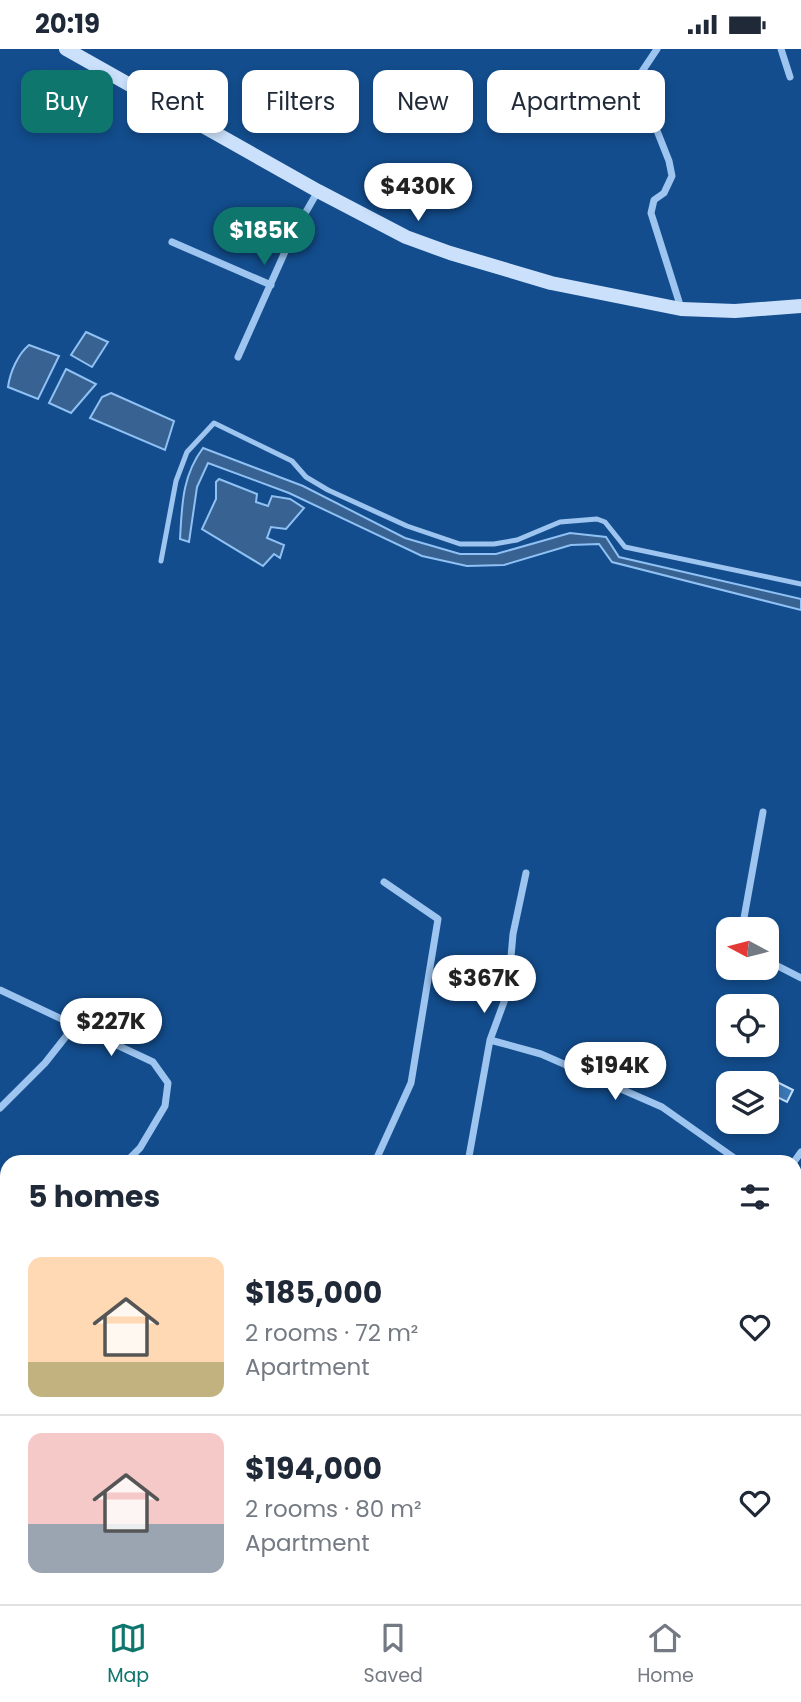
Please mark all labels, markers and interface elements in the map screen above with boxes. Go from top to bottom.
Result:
text: 20:19 [35,6,100,42]
chip: Buy [21,70,113,133]
chip: Rent [127,70,228,133]
chip: Filters [242,70,359,133]
chip: New [373,70,473,133]
chip: Apartment [487,70,665,133]
pin: $430K [369,163,467,223]
text: $430K [380,170,456,202]
pin: $185K [215,207,313,267]
text: $185K [229,214,299,246]
north arrow [716,917,779,980]
map controls [716,917,779,1134]
pin: $367K [435,955,533,1015]
text: $367K [448,962,520,994]
button: locate [716,994,779,1057]
pin: $227K [62,999,160,1058]
text: $227K [76,1005,146,1037]
pin: $194K [566,1042,664,1102]
text: $194K [580,1049,650,1081]
button: layers [716,1071,779,1134]
text: 5 homes [28,1175,160,1218]
icon: filters [736,1178,774,1216]
text: $185,000 [245,1271,382,1314]
icon: home [84,1285,168,1369]
icon: heart [736,1308,774,1346]
text: 2 rooms · 72 m² [245,1317,418,1349]
text: Apartment [245,1351,370,1383]
text: $194,000 [245,1447,382,1490]
icon: home [84,1461,168,1545]
icon: heart [736,1484,774,1522]
text: 2 rooms · 80 m² [245,1493,422,1525]
text: Apartment [245,1527,370,1559]
tab: Map [107,1619,149,1690]
tab: Saved [364,1619,423,1690]
tab: Home [637,1619,694,1690]

